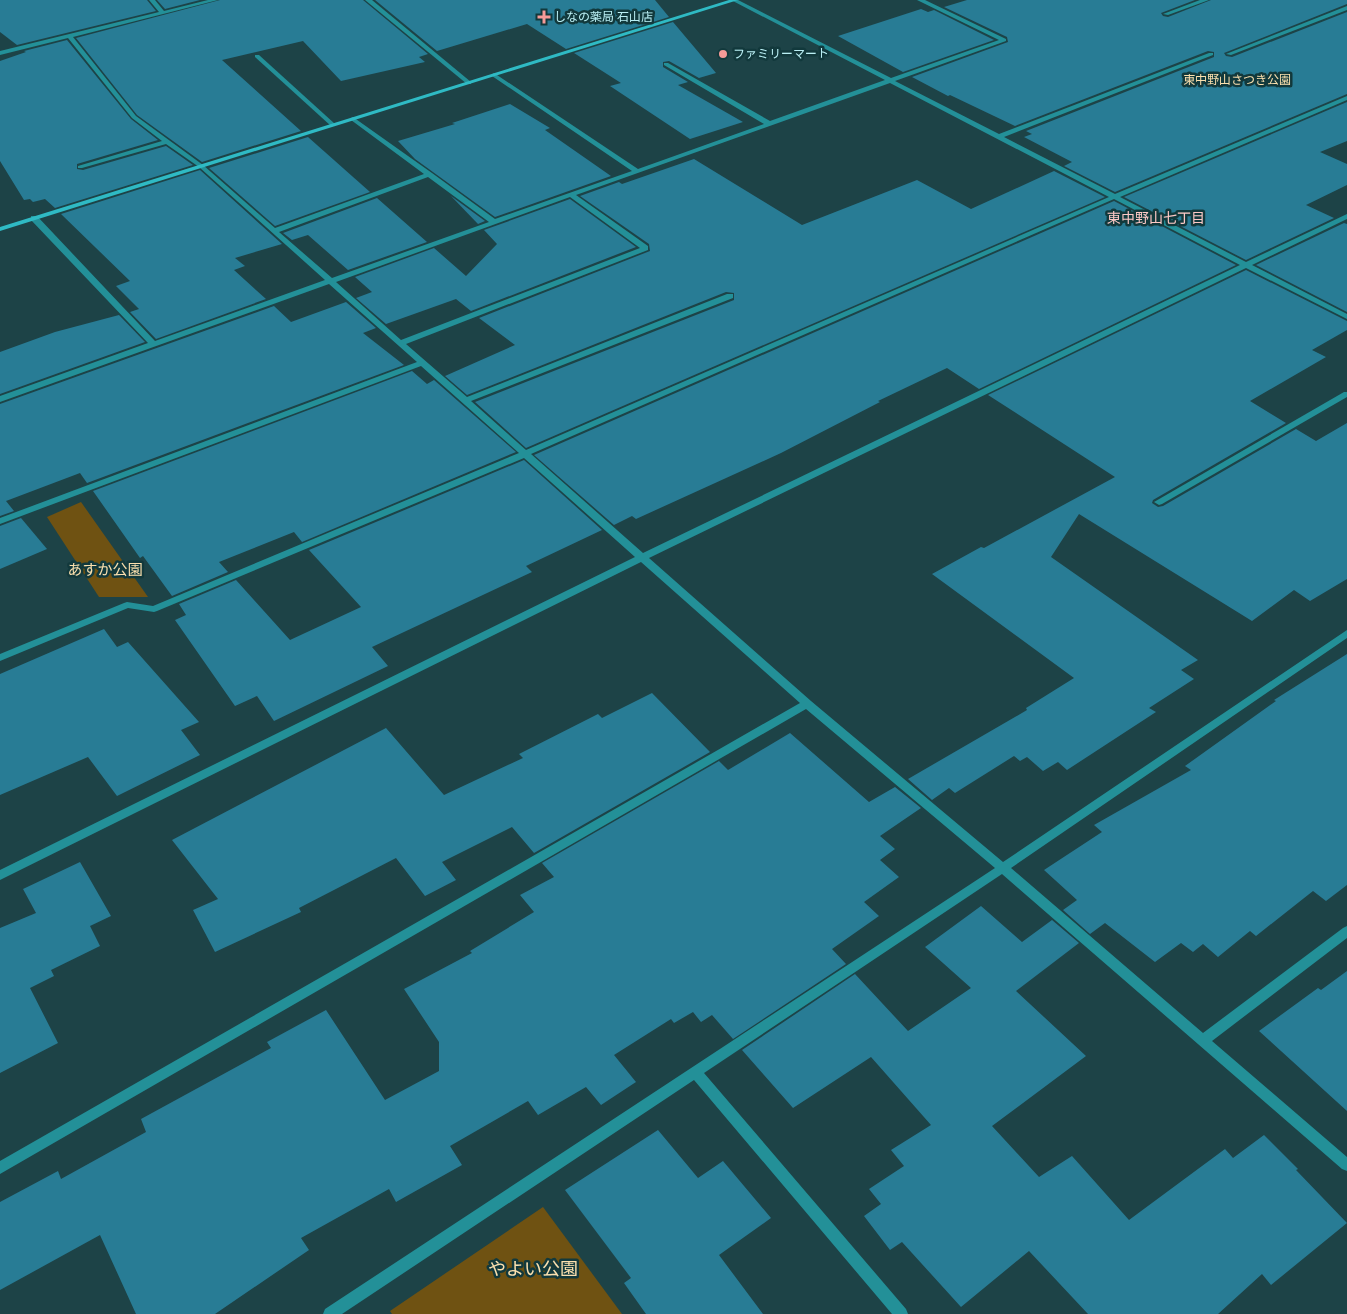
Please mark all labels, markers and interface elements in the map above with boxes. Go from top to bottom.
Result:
place label: しなの薬局 石山店 [554,10,653,24]
marker: しなの薬局 石山店 [538,11,550,23]
place label: ファミリーマート [733,47,829,61]
marker: ファミリーマート [717,48,729,60]
park label: 東中野山さつき公園 [1183,73,1291,87]
district label: 東中野山七丁目 [1107,210,1205,227]
park label: あすか公園 [67,561,143,579]
park label: やよい公園 [488,1258,578,1280]

